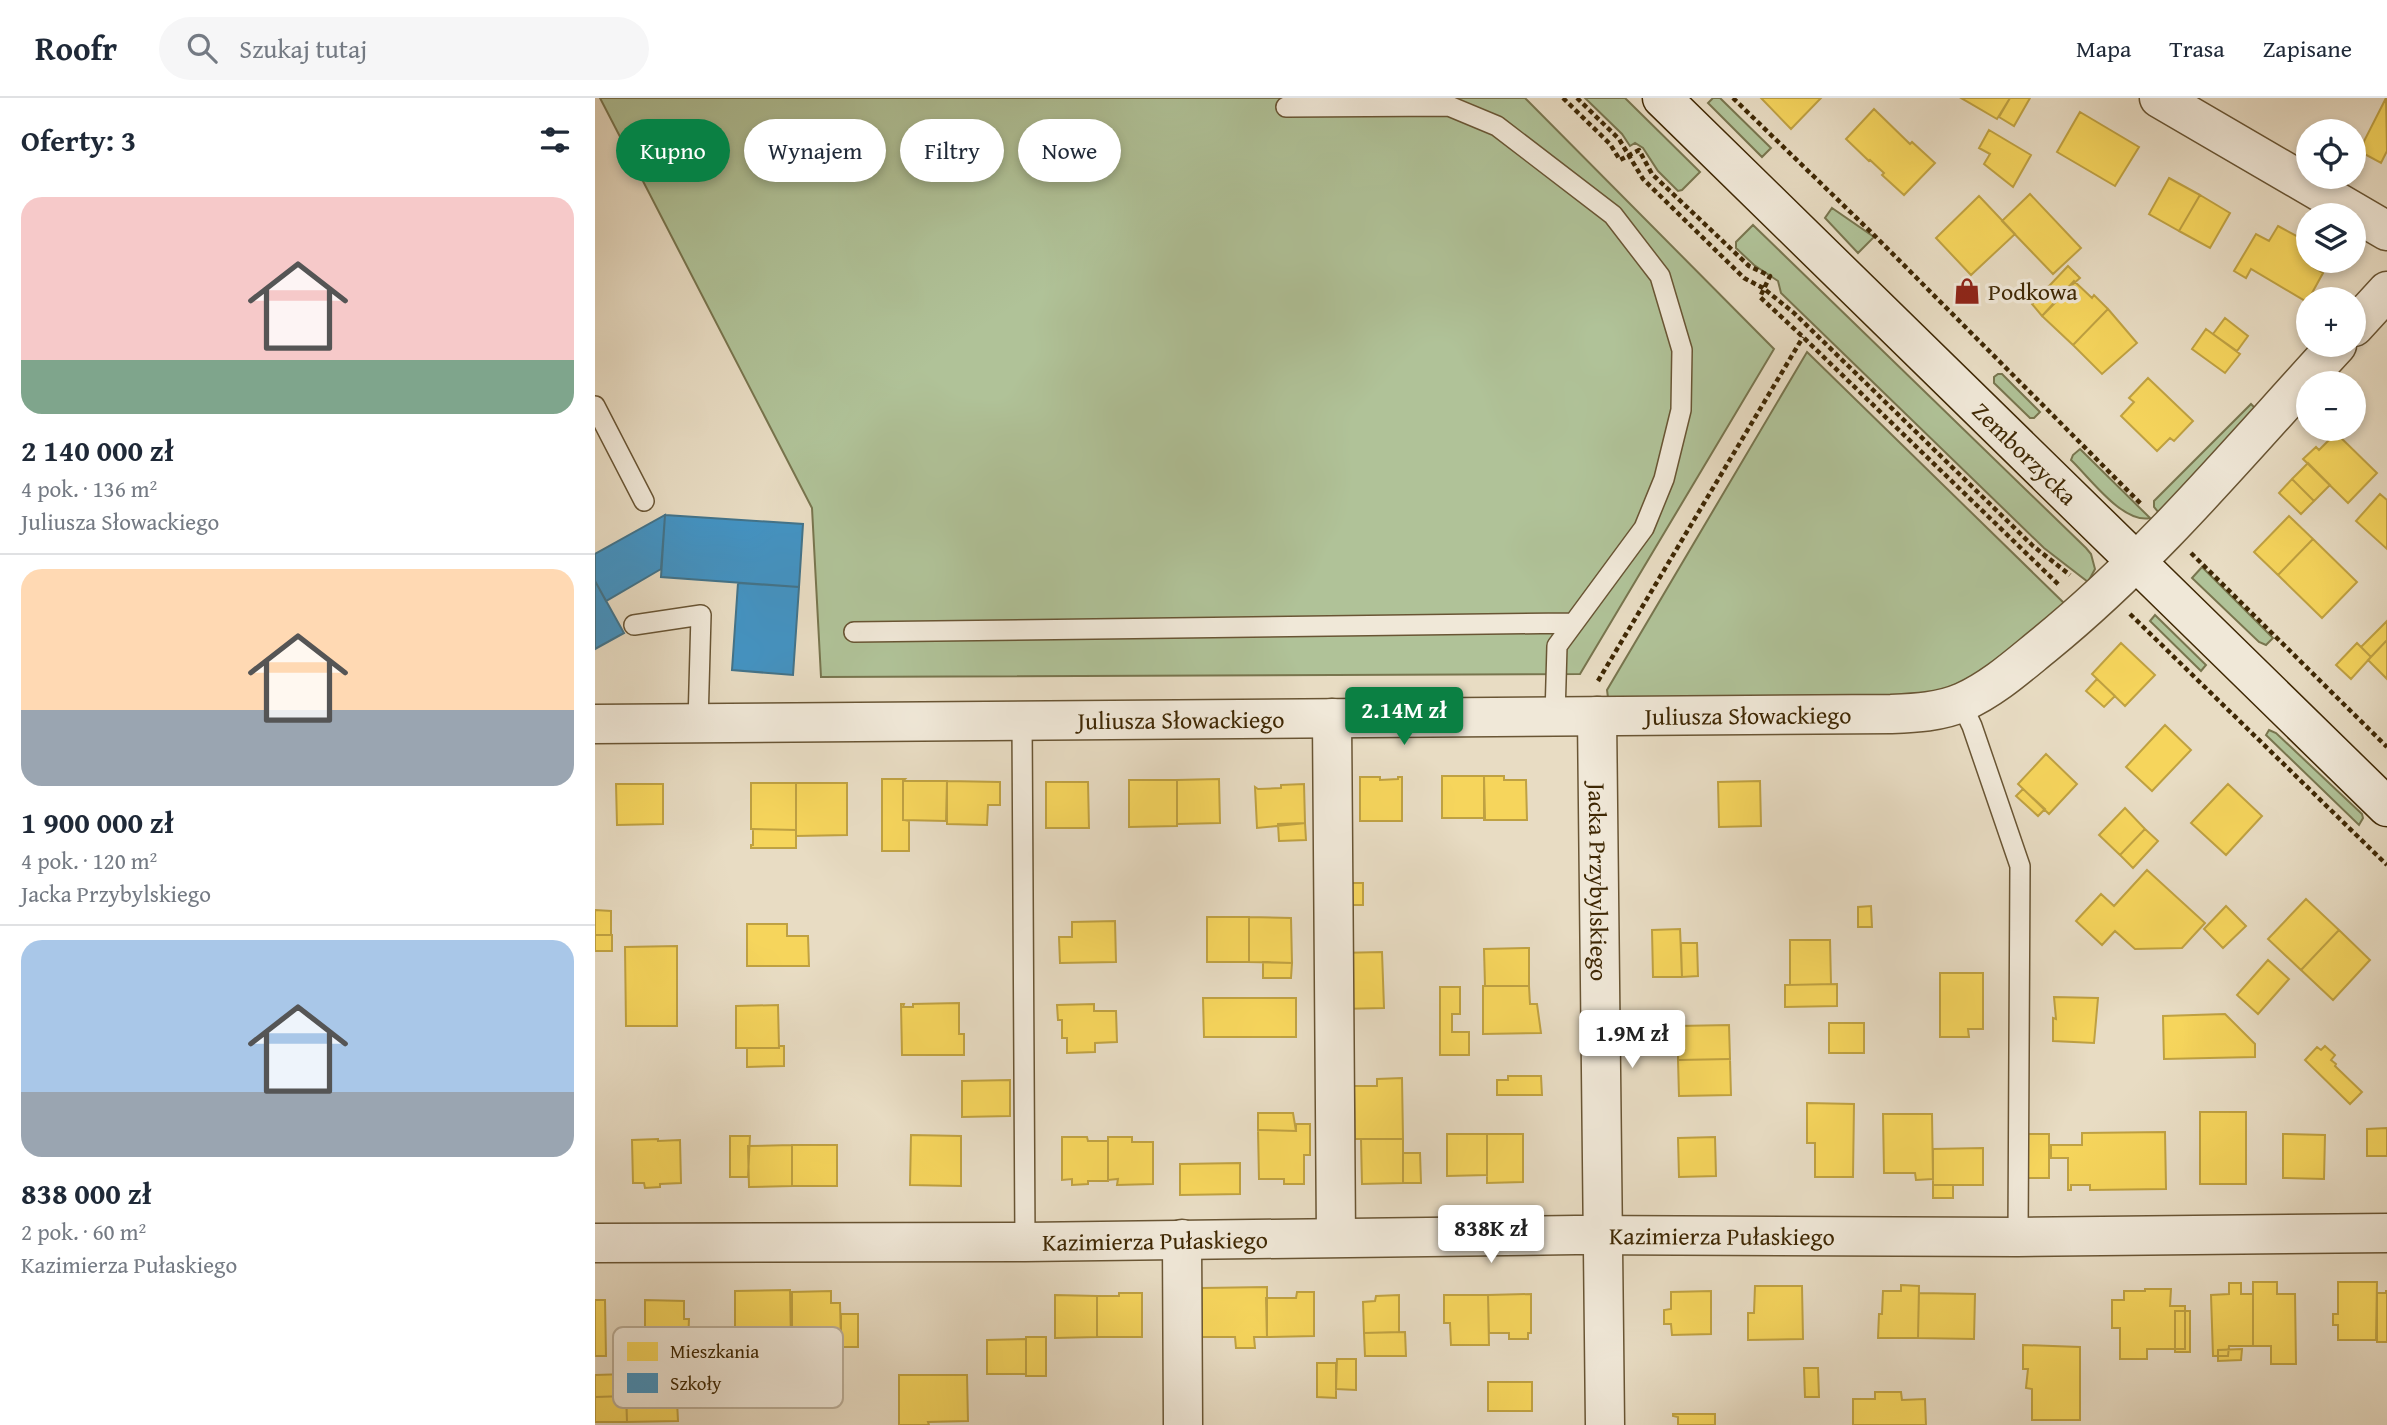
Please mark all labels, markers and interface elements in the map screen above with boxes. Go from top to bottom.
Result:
search box [159,17,649,80]
text: Roofr [35,24,117,72]
icon: search [183,29,221,67]
text: Szukaj tutaj [239,29,367,68]
text: Mapa [2076,31,2131,66]
text: Trasa [2169,31,2225,66]
text: Zapisane [2263,31,2352,66]
text: Oferty: 3 [21,118,136,162]
chip: Kupno [616,119,730,182]
chip: Wynajem [744,119,886,182]
chip: Filtry [900,119,1004,182]
chip: Nowe [1018,119,1121,182]
map controls [2296,119,2366,441]
button: locate [2296,119,2366,189]
icon: filters [536,121,574,159]
button: layers [2296,203,2366,273]
icon: home [235,243,361,369]
place label: Podkowa [1988,274,2078,309]
shop icon: Podkowa [1952,276,1982,306]
button: + [2296,287,2366,357]
button: − [2296,371,2366,441]
street label: Zemborzycka [1965,394,2086,513]
text: 2 140 000 zł [21,428,174,472]
text: 4 pok. · 136 m² [21,472,157,505]
text: Juliusza Słowackiego [21,505,219,538]
icon: home [235,615,361,741]
pin: 2.14M zł [1332,688,1476,747]
text: 2.14M zł [1361,693,1447,726]
street label: Juliusza Słowackiego [1641,697,1852,733]
street label: Juliusza Słowackiego [1074,701,1285,738]
street label: Jacka Przybylskiego [1580,780,1617,981]
text: 1 900 000 zł [21,800,174,844]
text: 4 pok. · 120 m² [21,844,157,877]
text: Jacka Przybylskiego [21,877,211,910]
icon: home [235,986,361,1112]
pin: 1.9M zł [1567,1010,1697,1070]
text: 1.9M zł [1595,1016,1669,1049]
text: 838 000 zł [21,1171,152,1215]
pin: 838K zł [1426,1206,1556,1265]
text: 838K zł [1454,1211,1528,1244]
text: 2 pok. · 60 m² [21,1215,146,1248]
street label: Kazimierza Pułaskiego [1609,1218,1835,1254]
street label: Kazimierza Pułaskiego [1042,1221,1268,1259]
text: Kazimierza Pułaskiego [21,1248,237,1281]
legend [613,1327,843,1408]
text: Mieszkania [670,1337,759,1365]
text: Szkoły [670,1369,722,1397]

